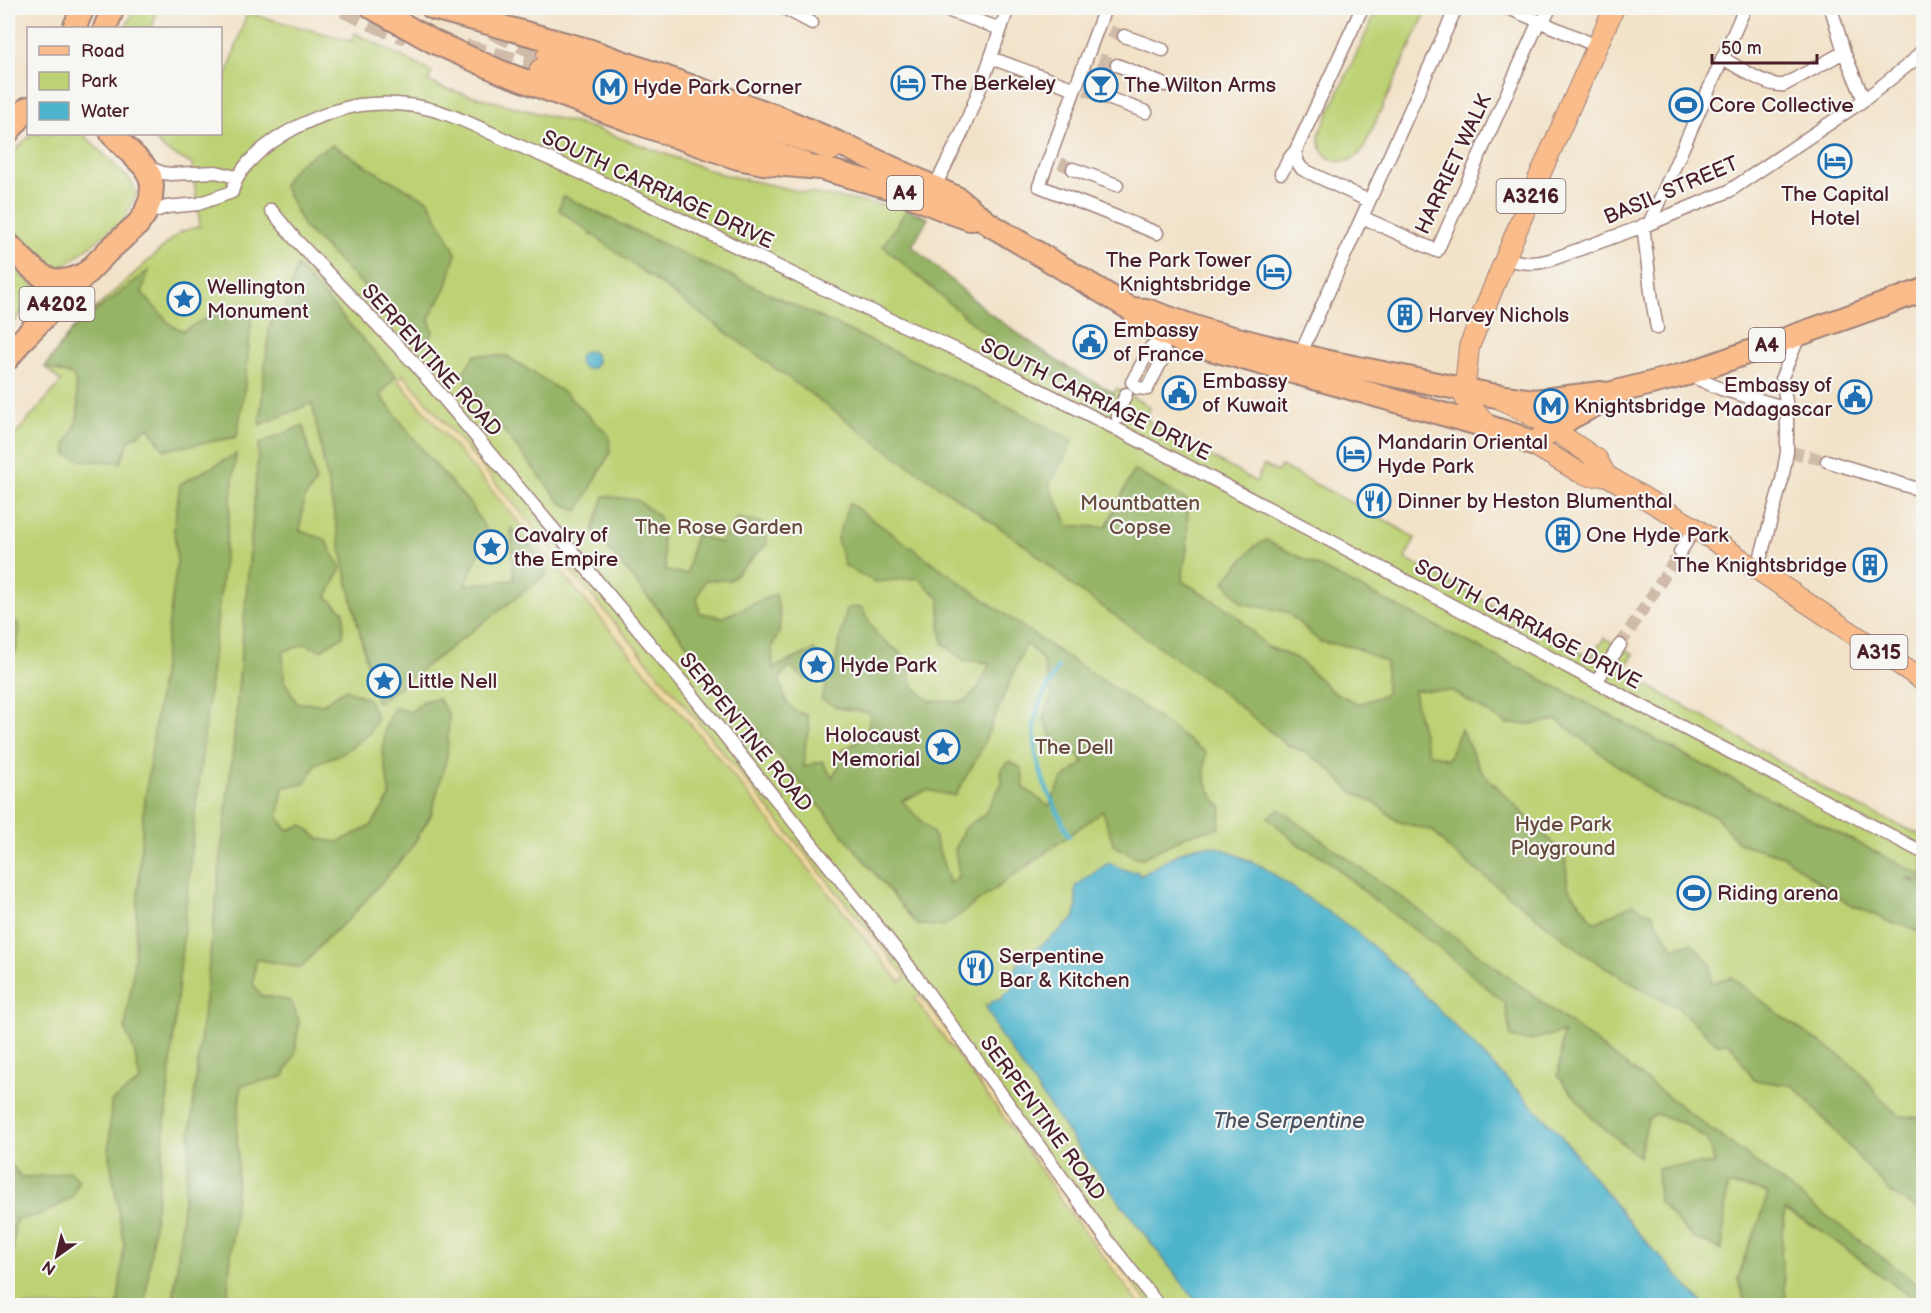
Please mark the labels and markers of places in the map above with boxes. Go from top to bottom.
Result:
hotel icon: The Berkeley [890,65,926,101]
bar icon: The Wilton Arms [1083,67,1119,103]
metro station icon: Hyde Park Corner [592,69,628,105]
place label: The Berkeley [931,71,1056,96]
place label: The Wilton Arms [1124,73,1276,98]
place label: Hyde Park Corner [633,75,802,100]
sports icon: Core Collective [1668,87,1704,123]
place label: Core Collective [1709,93,1854,118]
hotel icon: The Capital Hotel [1817,143,1853,179]
place label: The Capital Hotel [1781,182,1889,231]
place label: The Park Tower Knightsbridge [1106,248,1251,297]
hotel icon: The Park Tower Knightsbridge [1256,254,1292,290]
place label: Wellington Monument [207,275,309,324]
place icon: Wellington Monument [166,281,202,317]
building icon: Harvey Nichols [1387,297,1423,333]
place label: Harvey Nichols [1428,303,1569,328]
place label: Embassy of France [1113,318,1204,367]
public building icon: Embassy of France [1072,324,1108,360]
place label: Embassy of Kuwait [1202,369,1289,418]
place label: Embassy of Madagascar [1713,373,1832,422]
public building icon: Embassy of Kuwait [1161,375,1197,411]
public building icon: Embassy of Madagascar [1837,379,1873,415]
metro station icon: Knightsbridge [1533,388,1569,424]
place label: Knightsbridge [1574,394,1706,419]
place label: Mandarin Oriental Hyde Park [1377,430,1548,479]
hotel icon: Mandarin Oriental Hyde Park [1336,436,1372,472]
restaurant icon: Dinner by Heston Blumenthal [1356,483,1392,519]
place label: Dinner by Heston Blumenthal [1397,489,1672,514]
building icon: One Hyde Park [1545,517,1581,553]
place label: Cavalry of the Empire [514,523,618,572]
place label: One Hyde Park [1586,523,1729,548]
place icon: Cavalry of the Empire [473,529,509,565]
building icon: The Knightsbridge [1852,547,1888,583]
place label: The Knightsbridge [1674,553,1847,578]
place icon: Hyde Park [799,647,835,683]
place label: Hyde Park [840,653,937,678]
place icon: Little Nell [366,663,402,699]
place label: Little Nell [407,669,497,694]
place label: Holocaust Memorial [825,723,921,772]
place icon: Holocaust Memorial [925,729,961,765]
sports icon: Riding arena [1676,875,1712,911]
place label: Riding arena [1717,881,1839,906]
place label: Serpentine Bar & Kitchen [999,944,1129,993]
restaurant icon: Serpentine Bar & Kitchen [958,950,994,986]

